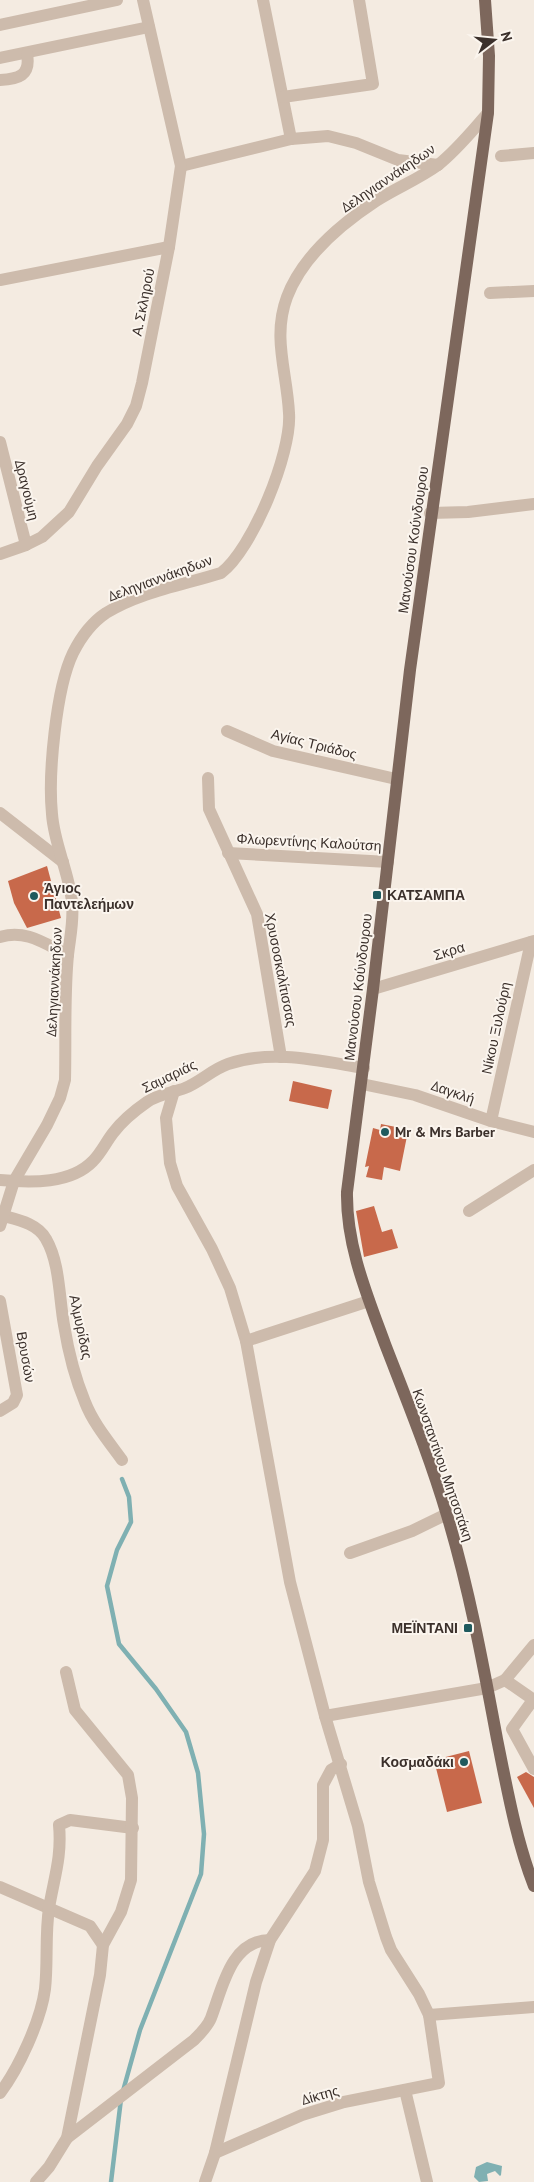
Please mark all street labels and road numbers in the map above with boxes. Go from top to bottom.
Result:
street label: Δεληγιαννάκηδων [337,140,439,216]
street label: Α. Σκληρού [128,267,158,337]
street label: Δραγούμη [11,458,43,522]
street label: Μανούσου Κούνδουρου [394,465,432,615]
street label: Δεληγιαννάκηδων [105,551,215,605]
street label: Αγίας Τριάδος [269,725,359,763]
street label: Φλωρεντίνης Καλούτση [236,829,382,855]
street label: Χρυσοσκαλίτισσας [261,911,301,1029]
street label: Μανούσου Κούνδουρου [340,912,376,1062]
street label: Δεληγιαννάκηδων [42,927,66,1037]
street label: Σκρα [431,938,467,964]
street label: Νίκου Ξυλούρη [477,980,515,1076]
street label: Σαμαριάς [139,1055,199,1097]
street label: Δαγκλή [429,1076,477,1108]
street label: Αλμυρίδας [65,1293,97,1361]
street label: Βρυσών [13,1330,39,1384]
street label: Κωνσταντίνου Μητσοτάκη [408,1386,478,1544]
street label: Δίκτης [299,2081,341,2109]

